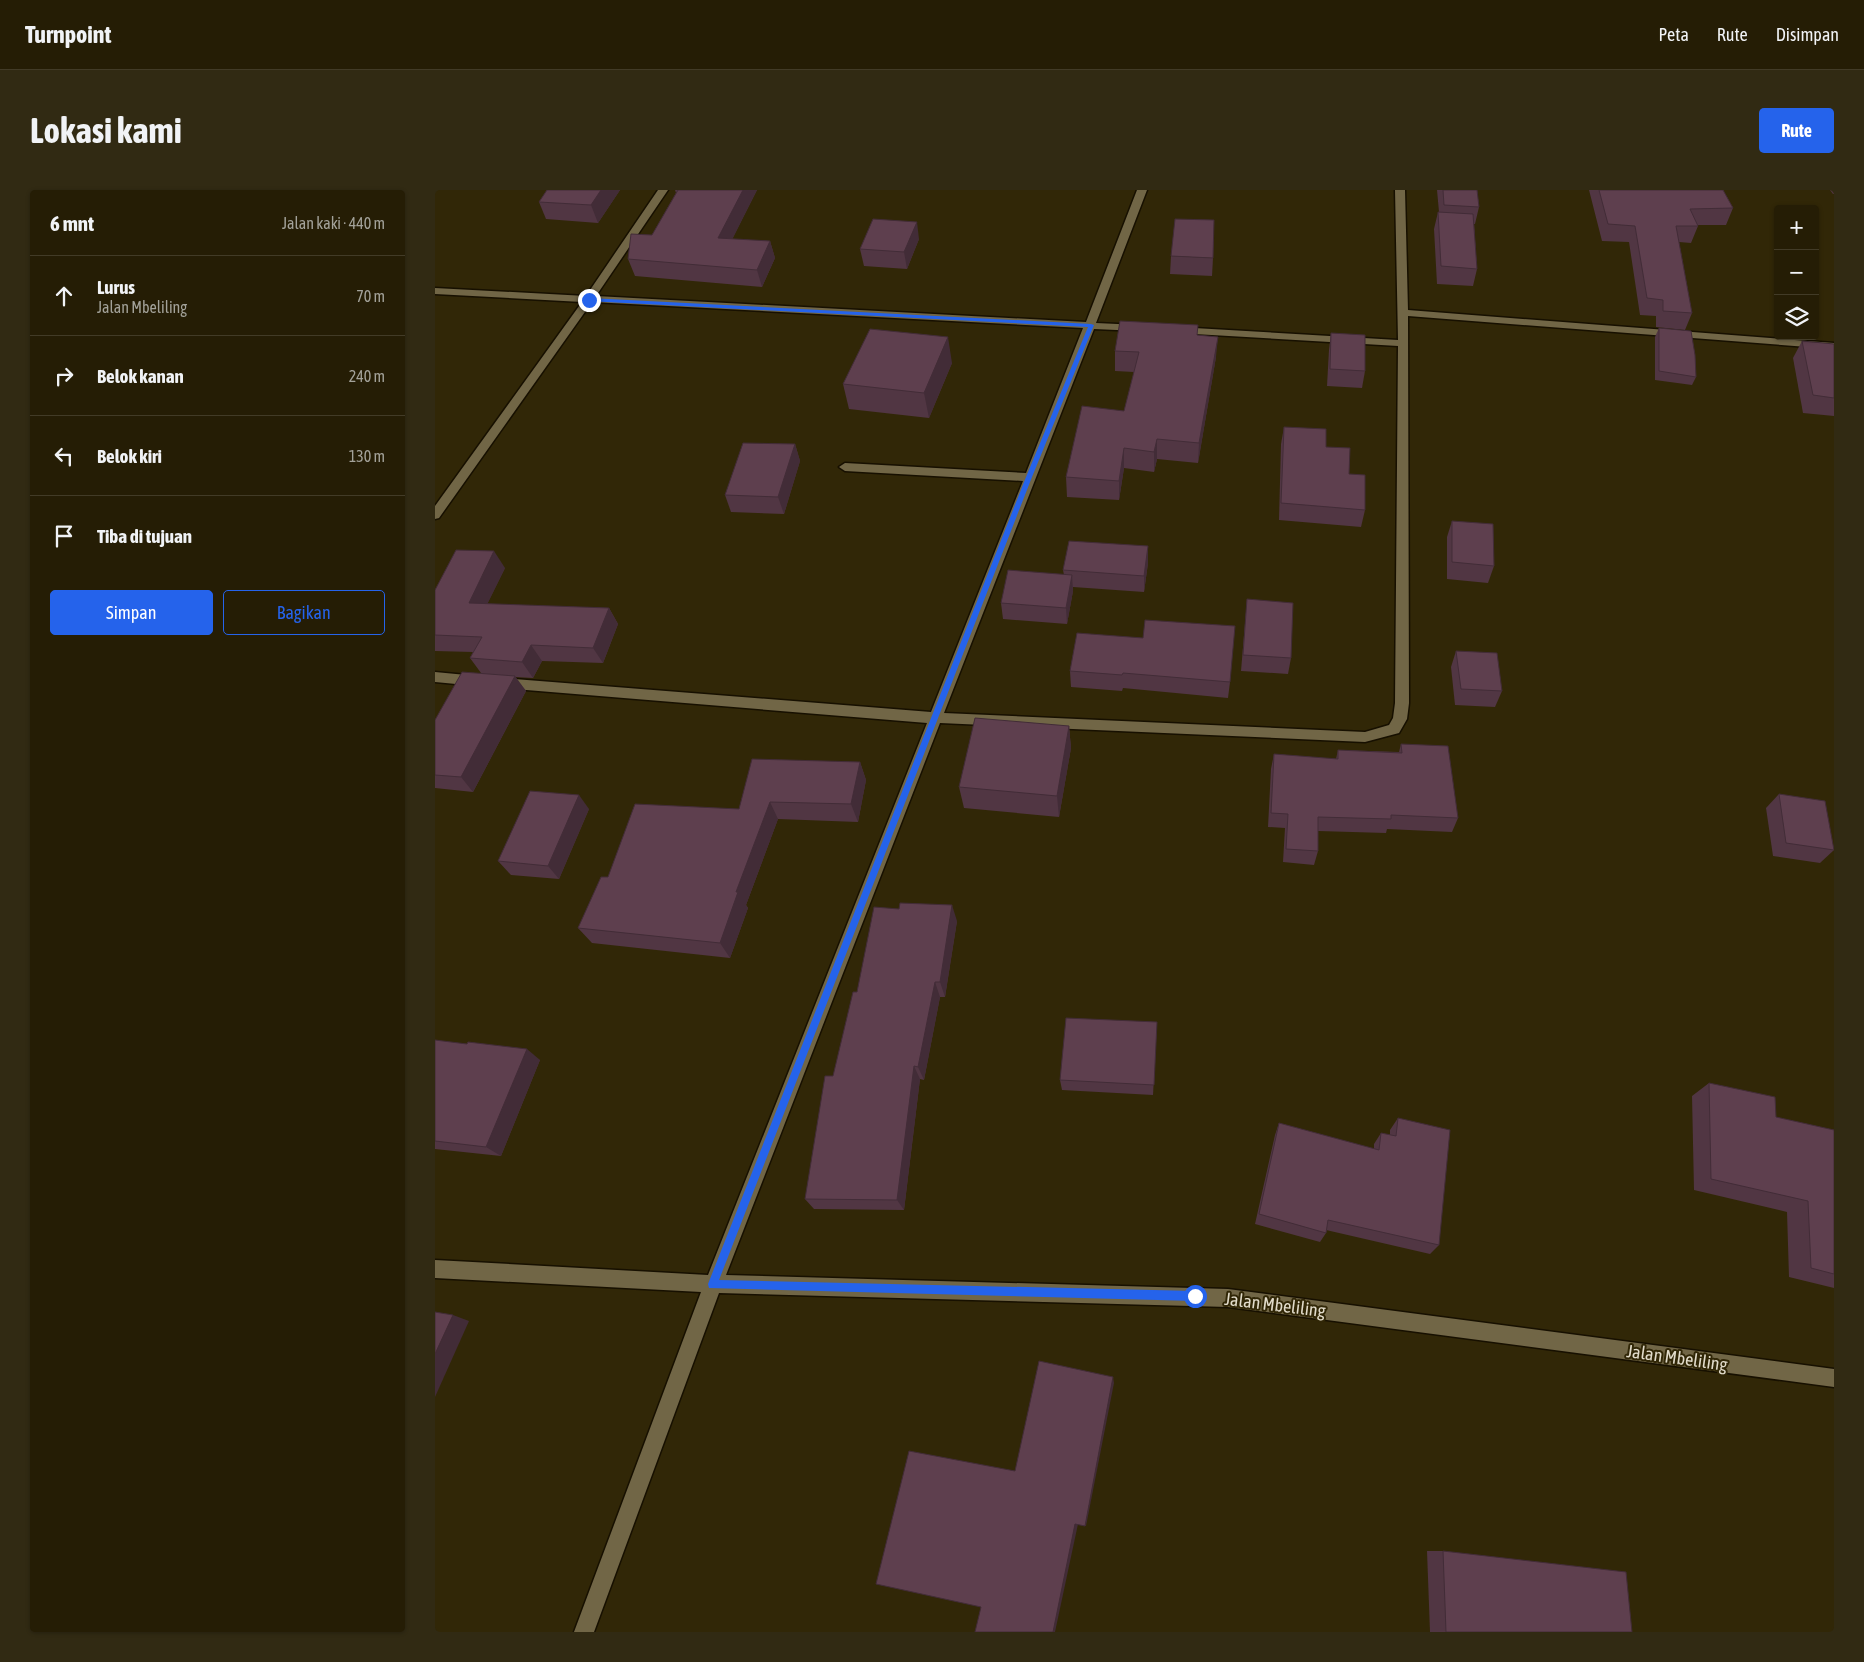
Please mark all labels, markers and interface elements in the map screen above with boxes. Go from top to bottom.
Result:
text: Turnpoint [25,21,111,48]
text: Peta [1658,24,1689,45]
text: Rute [1717,24,1748,45]
text: Disimpan [1776,24,1839,45]
button: Rute [1759,108,1834,153]
text: Lokasi kami [30,110,182,150]
map controls [1774,205,1819,340]
button: + [1774,205,1819,250]
text: 6 mnt [50,211,94,235]
text: Jalan kaki · 440 m [282,214,385,232]
button: − [1774,250,1819,295]
text: Lurus [97,276,135,298]
icon: ahead [50,282,78,310]
text: 70 m [356,287,385,305]
route end [578,289,601,312]
button: layers [1774,295,1819,340]
text: Jalan Mbeliling [97,298,187,316]
icon: right [50,362,78,390]
text: Belok kanan [97,365,184,387]
text: 240 m [349,367,385,385]
icon: left [50,442,78,470]
text: Belok kiri [97,445,162,467]
text: 130 m [349,447,385,465]
icon: arrive [50,522,78,550]
text: Tiba di tujuan [97,525,192,547]
button: Simpan [50,590,213,635]
button: Bagikan [223,590,385,635]
route start [1184,1285,1207,1308]
street label: Jalan Mbeliling [1223,1288,1327,1321]
street label: Jalan Mbeliling [1625,1340,1729,1375]

